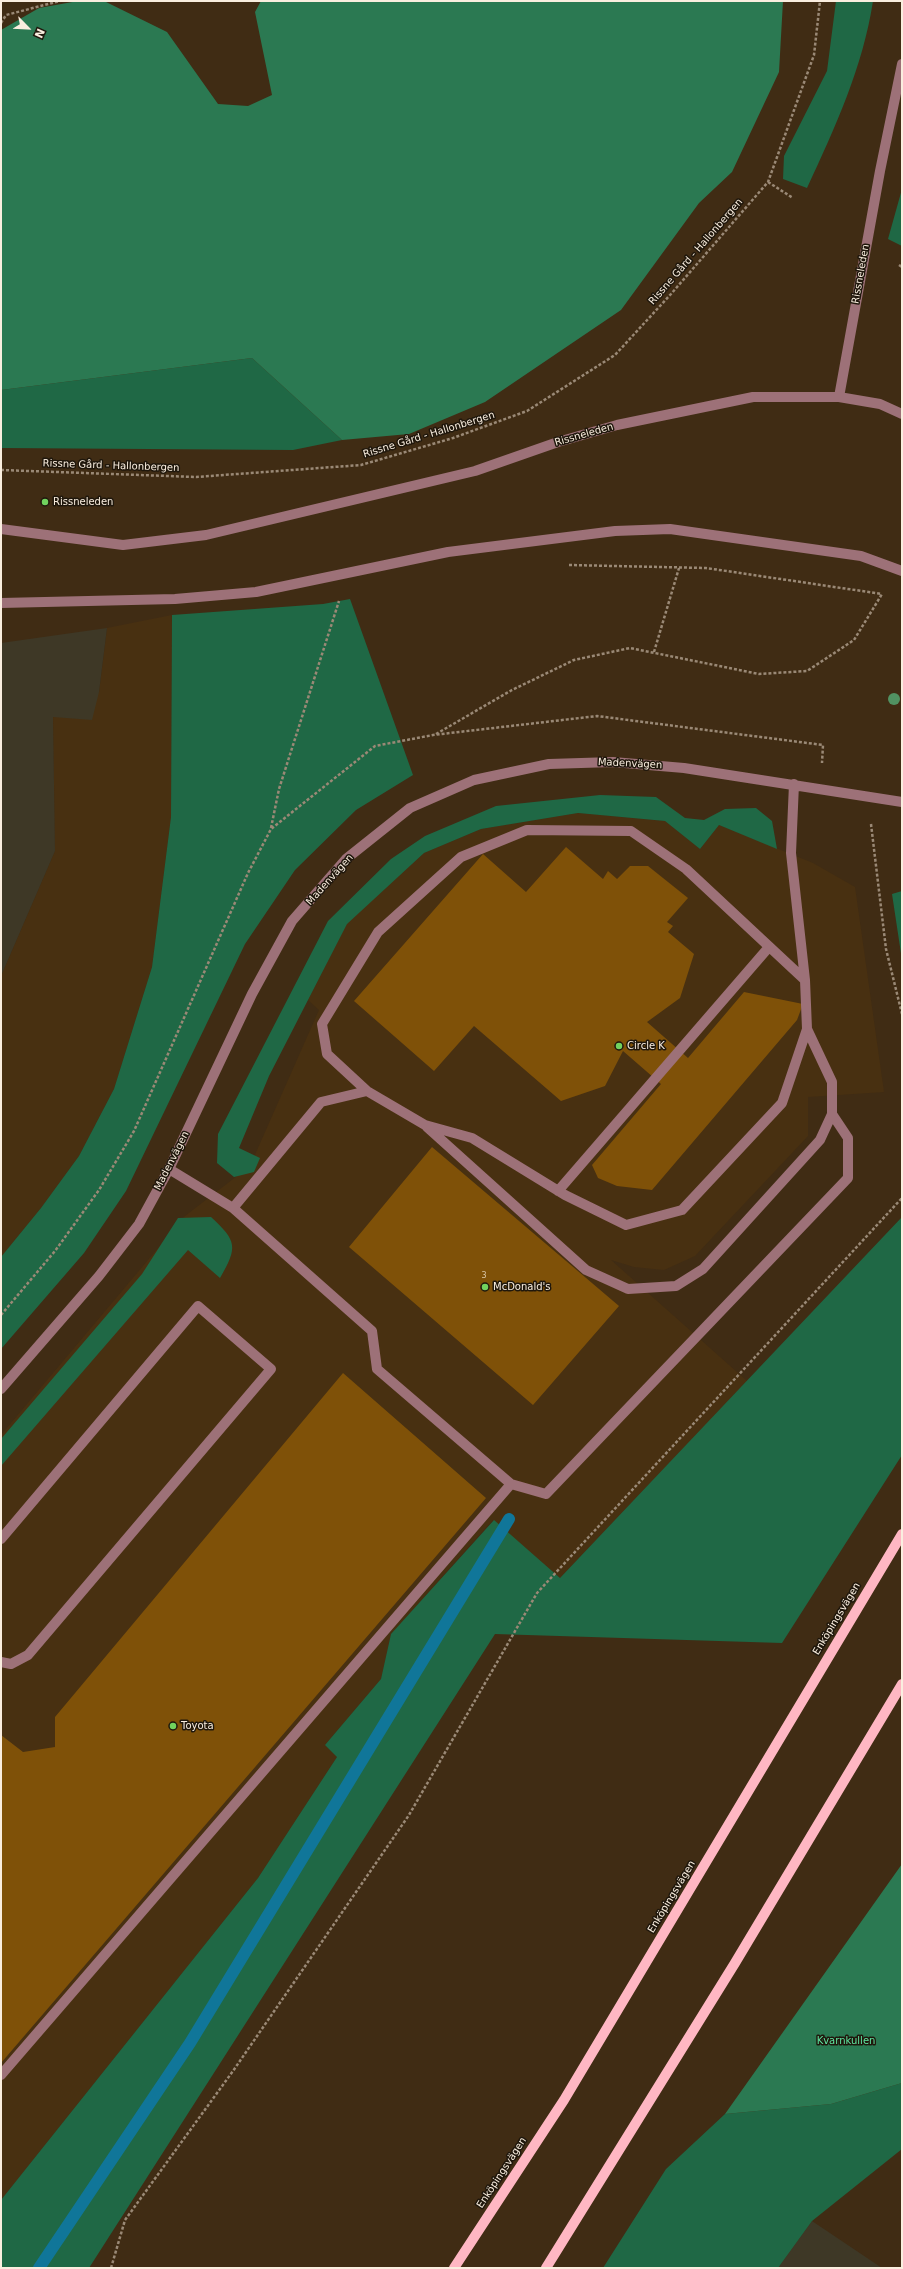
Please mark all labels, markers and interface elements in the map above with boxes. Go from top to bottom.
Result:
north arrow [8,8,48,48]
text: N [32,26,47,40]
street label: Rissne Gård - Hallonbergen [647,196,745,308]
street label: Rissneleden [850,243,872,305]
street label: Rissne Gård - Hallonbergen [362,409,496,461]
street label: Rissneleden [553,421,615,449]
street label: Rissne Gård - Hallonbergen [42,458,180,474]
place label: Rissneleden [53,496,113,508]
marker: Rissneleden [40,497,50,507]
street label: Madenvägen [597,756,663,772]
street label: Madenvägen [304,852,356,908]
place label: Circle K [627,1040,665,1052]
marker: Circle K [614,1041,624,1051]
street label: Madenvägen [152,1130,192,1192]
house number: 3 [481,1271,487,1281]
place label: McDonald's [493,1281,550,1293]
marker: McDonald's [480,1282,490,1292]
street label: Enköpingsvägen [811,1581,863,1657]
place label: Toyota [181,1720,214,1732]
marker: Toyota [168,1721,178,1731]
street label: Enköpingsvägen [646,1859,698,1935]
park label: Kvarnkullen [817,2035,875,2047]
street label: Enköpingsvägen [475,2135,529,2211]

